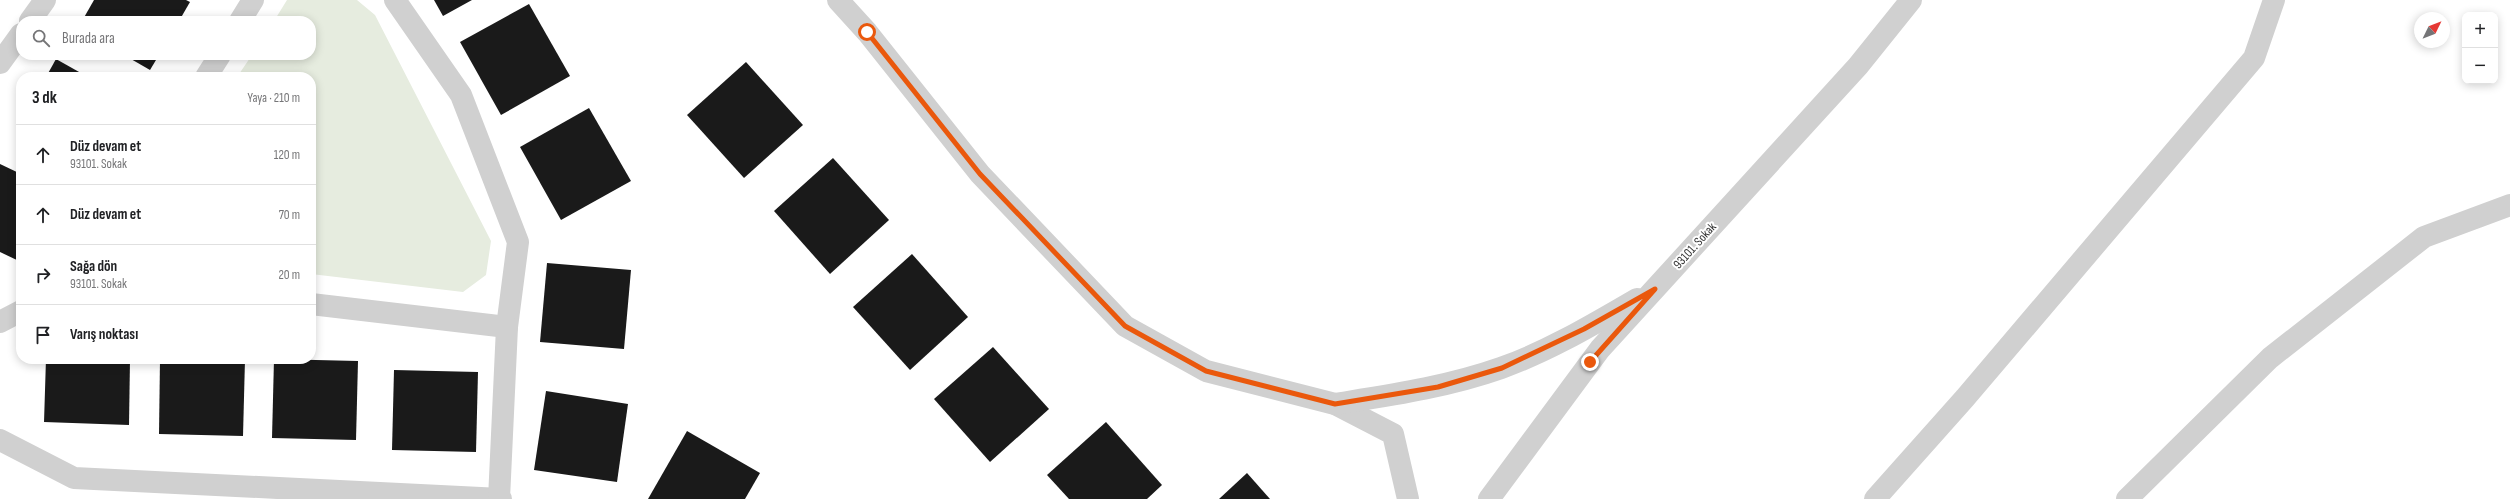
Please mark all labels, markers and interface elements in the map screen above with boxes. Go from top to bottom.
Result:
north arrow [2414,12,2450,48]
map controls [2462,12,2498,84]
button: + [2462,12,2498,48]
search box [16,16,316,60]
route start [858,23,876,41]
icon: search [30,27,52,49]
text: Burada ara [62,29,115,48]
button: − [2462,48,2498,84]
text: 3 dk [32,88,57,108]
text: Yaya · 210 m [248,90,300,106]
text: Düz devam et [70,137,141,156]
icon: ahead [32,144,54,166]
text: 120 m [274,147,300,163]
text: 93101. Sokak [70,156,127,172]
icon: ahead [32,204,54,226]
text: Düz devam et [70,205,141,224]
text: 70 m [279,207,300,223]
street label: 93101. Sokak [1670,219,1720,272]
text: Sağa dön [70,257,117,276]
icon: right [32,264,54,286]
text: 20 m [278,267,300,283]
text: 93101. Sokak [70,276,127,292]
icon: arrive [32,324,54,346]
text: Varış noktası [70,325,138,344]
route end [1581,353,1599,371]

